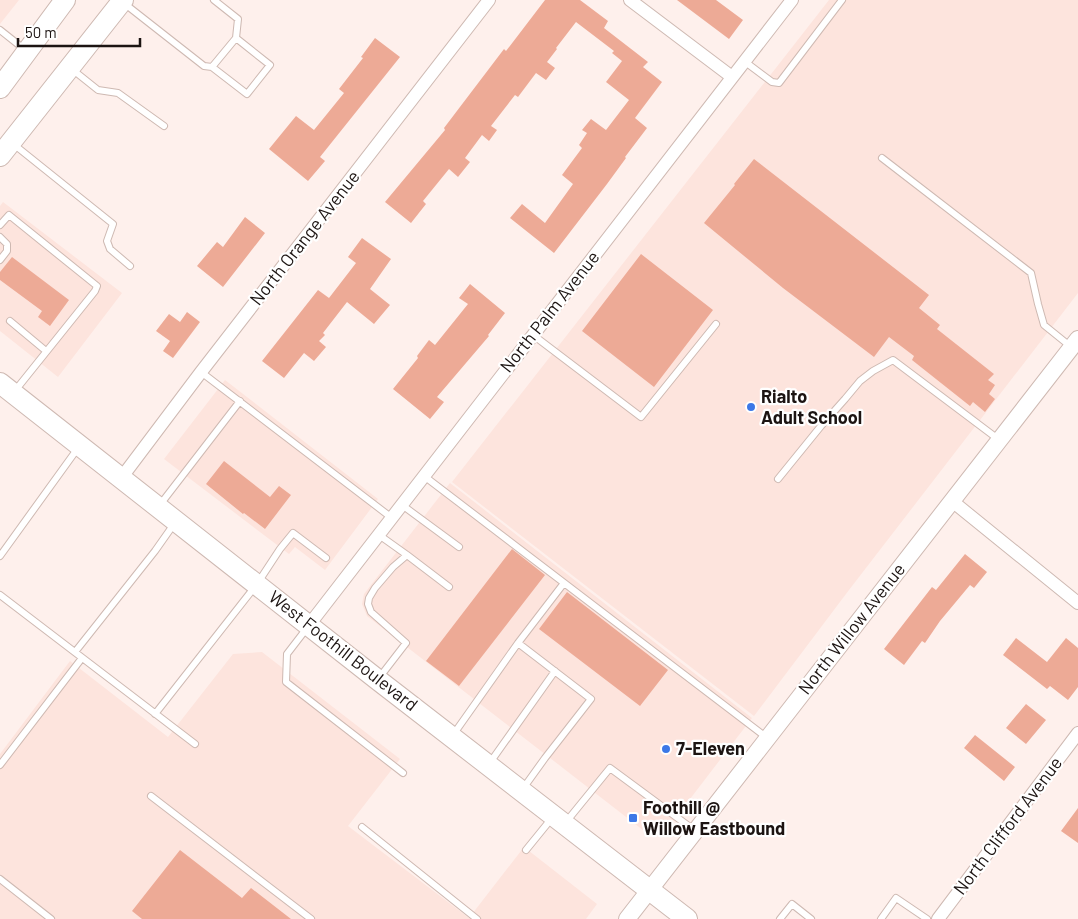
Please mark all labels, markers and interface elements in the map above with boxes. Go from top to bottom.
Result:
scale bar [18,15,140,47]
text: 50 m [25,23,57,41]
street label: North Orange Avenue [245,165,364,309]
street label: North Palm Avenue [495,246,604,377]
place label: Rialto Adult School [761,385,862,428]
marker: Rialto Adult School [745,401,757,413]
street label: North Willow Avenue [793,558,909,698]
street label: West Foothill Boulevard [265,585,422,715]
place label: 7-Eleven [676,737,745,759]
marker: 7-Eleven [660,743,672,755]
street label: North Clifford Avenue [948,752,1066,899]
place label: Foothill @ Willow Eastbound [643,796,785,839]
marker: Foothill @ Willow Eastbound [627,812,639,824]

